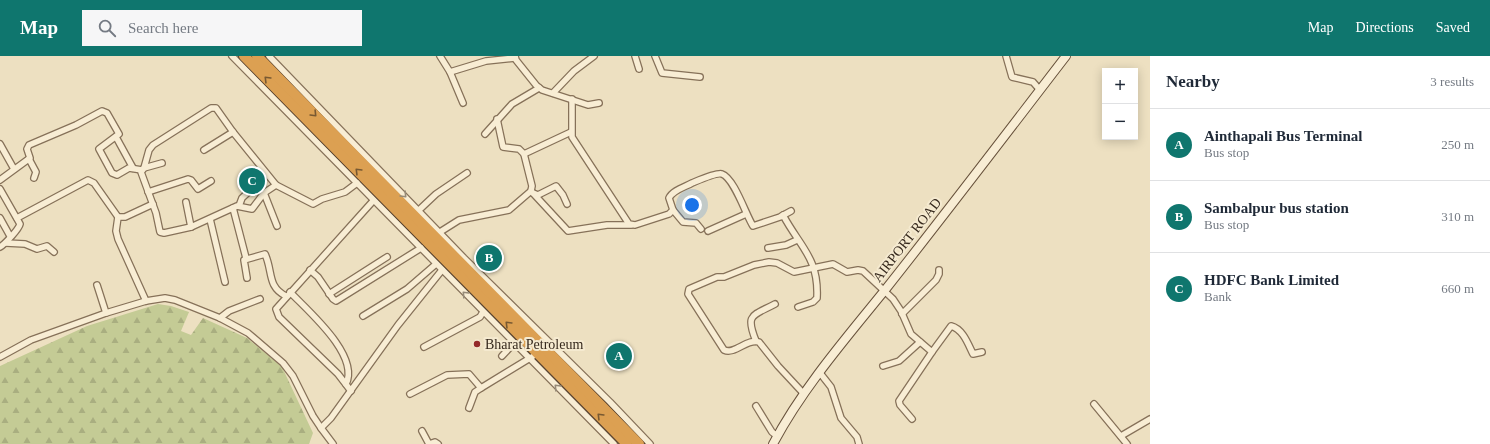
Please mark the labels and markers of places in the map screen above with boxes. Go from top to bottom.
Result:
pin: C [239,166,265,196]
pin: B [476,243,502,273]
place label: Bharat Petroleum [485,337,583,352]
marker: Bharat Petroleum [472,339,482,349]
pin: A [606,341,632,371]

